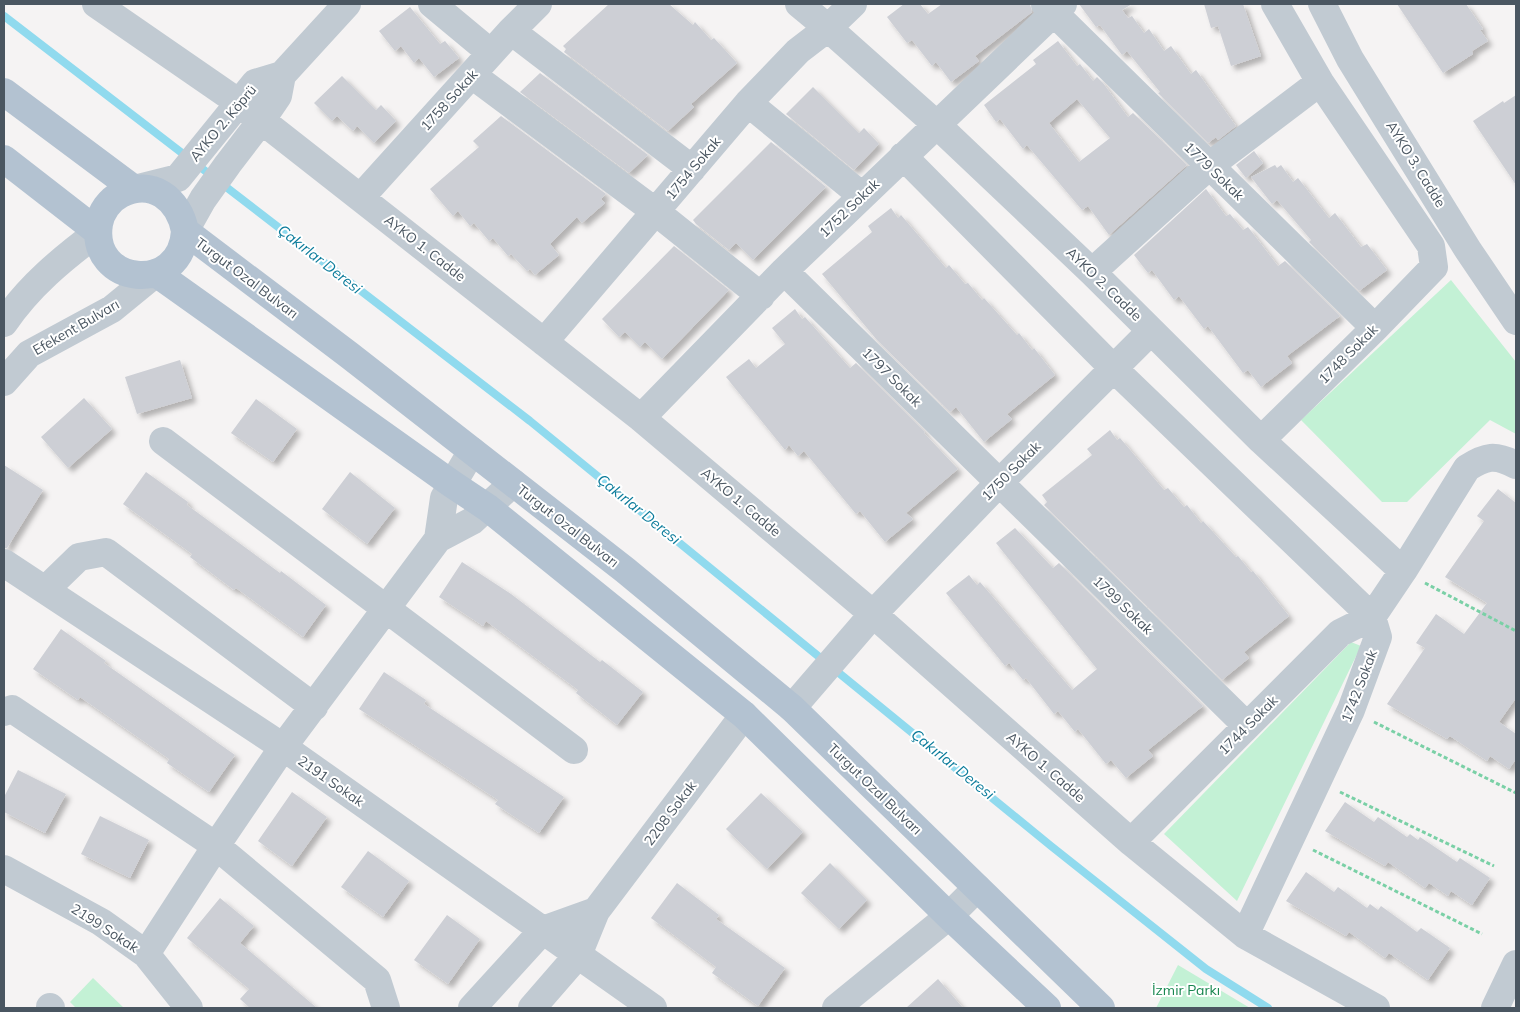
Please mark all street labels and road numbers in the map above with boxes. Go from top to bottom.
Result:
street label: 1758 Sokak [417,65,482,135]
street label: AYKO 2. Köprü [186,81,260,165]
street label: AYKO 3. Cadde [1382,117,1450,211]
street label: 1754 Sokak [661,132,725,203]
street label: 1779 Sokak [1180,138,1248,205]
street label: 1752 Sokak [815,174,883,241]
street label: AYKO 1. Cadde [381,211,469,285]
street label: Turgut Ozal Bulvarı [192,233,302,323]
street label: AYKO 2. Cadde [1062,243,1146,325]
street label: Efekent Bulvarı [30,295,122,359]
street label: 1748 Sokak [1315,320,1382,387]
street label: 1797 Sokak [859,344,926,411]
street label: 1750 Sokak [978,437,1045,504]
street label: AYKO 1. Cadde [698,463,784,541]
street label: Turgut Ozal Bulvarı [514,481,622,571]
street label: 1799 Sokak [1089,572,1157,639]
street label: 1742 Sokak [1337,646,1381,725]
street label: 1744 Sokak [1215,691,1282,758]
street label: AYKO 1. Cadde [1003,728,1089,806]
street label: Turgut Ozal Bulvarı [824,739,926,839]
street label: 2191 Sokak [294,752,368,811]
street label: 2208 Sokak [640,776,701,849]
street label: 2199 Sokak [68,900,143,957]

